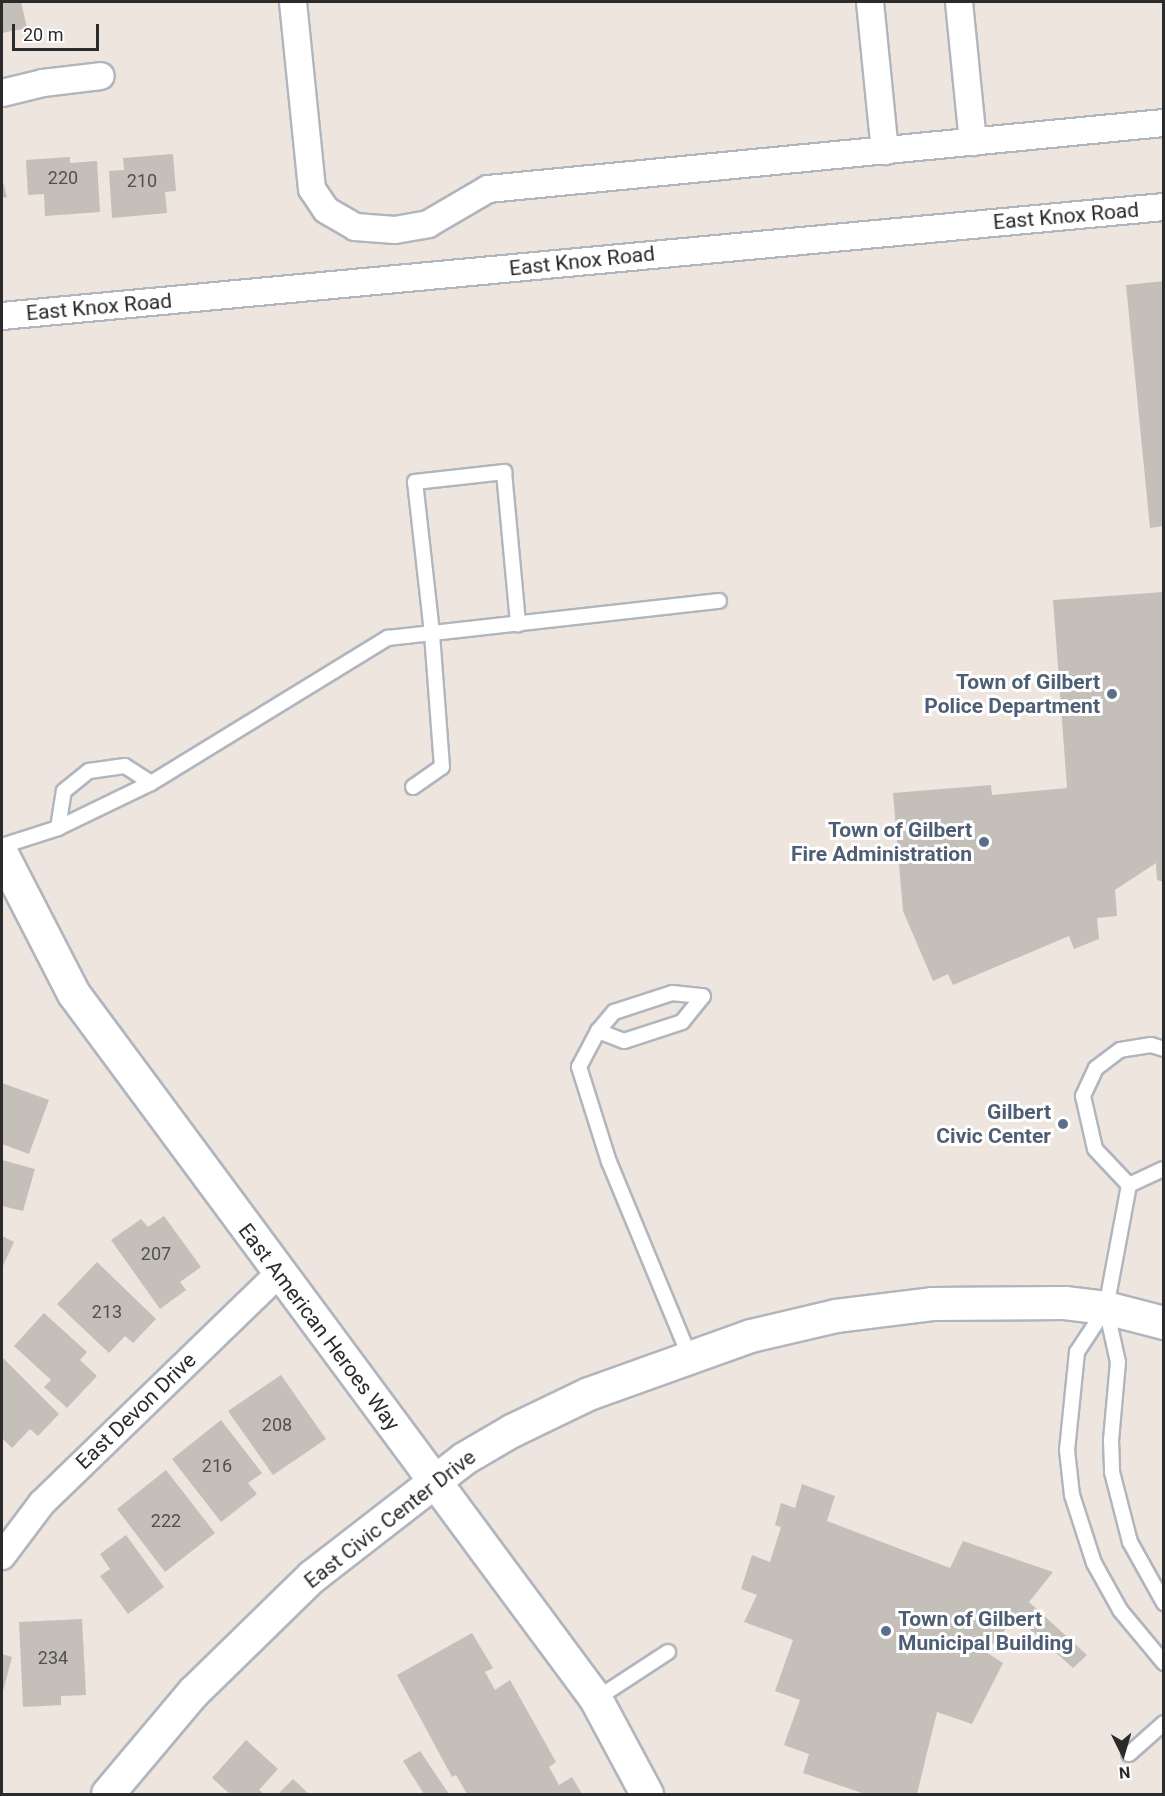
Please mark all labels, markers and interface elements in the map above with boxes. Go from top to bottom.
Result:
scale bar [15,12,102,50]
text: 20 m [23,24,63,45]
house number: 220 [48,167,78,189]
house number: 210 [127,170,157,192]
street label: East Knox Road [992,197,1140,235]
street label: East Knox Road [508,241,656,281]
street label: East Knox Road [25,288,173,326]
place label: Town of Gilbert Police Department [924,669,1100,719]
marker: Town of Gilbert Police Department [1105,687,1119,701]
place label: Town of Gilbert Fire Administration [791,817,972,867]
marker: Town of Gilbert Fire Administration [977,835,991,849]
place label: Gilbert Civic Center [936,1099,1051,1149]
marker: Gilbert Civic Center [1056,1117,1070,1131]
street label: East American Heroes Way [233,1219,405,1435]
house number: 207 [141,1243,171,1265]
house number: 213 [92,1301,122,1323]
street label: East Devon Drive [71,1347,201,1475]
house number: 208 [262,1414,292,1436]
street label: East Civic Center Drive [299,1444,481,1594]
house number: 216 [202,1455,232,1477]
house number: 222 [151,1510,181,1532]
place label: Town of Gilbert Municipal Building [898,1606,1073,1656]
marker: Town of Gilbert Municipal Building [879,1624,893,1638]
house number: 234 [38,1647,68,1669]
north arrow [1093,1724,1153,1784]
text: N [1118,1762,1131,1782]

